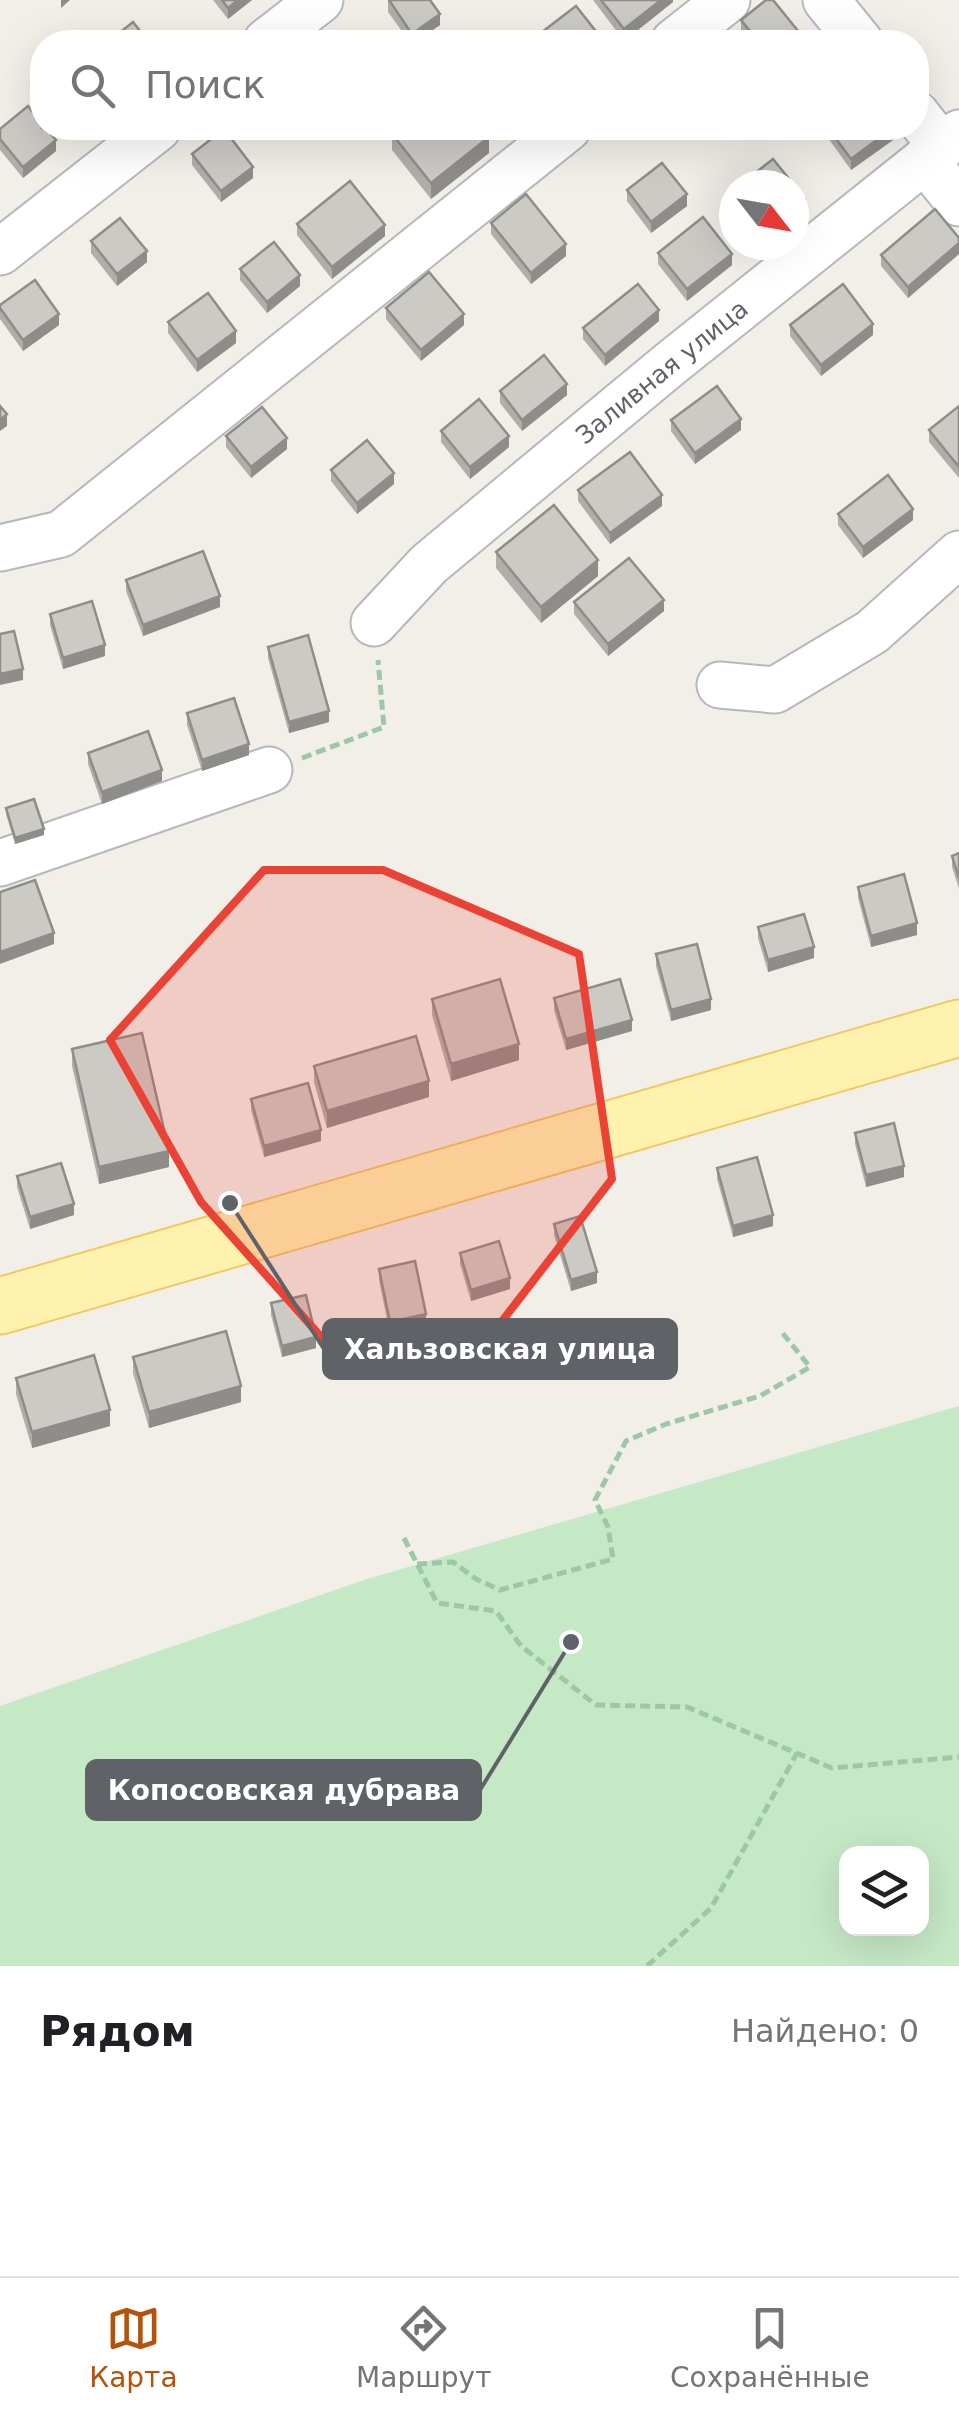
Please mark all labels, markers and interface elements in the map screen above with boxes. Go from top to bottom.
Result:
search box [30,30,929,140]
icon: search [65,58,120,113]
text: Поиск [145,63,265,107]
north arrow [719,170,809,260]
street label: Заливная улица [570,294,754,450]
callout: Хальзовская улица [324,1320,676,1378]
text: Хальзовская улица [344,1333,656,1366]
callout: Копосовская дубрава [87,1761,480,1819]
text: Копосовская дубрава [108,1774,460,1807]
map controls [839,1846,929,1936]
button: layers [839,1846,929,1936]
text: Рядом [40,2007,195,2056]
text: Найдено: 0 [731,2012,919,2050]
tab: Карта [89,2301,178,2394]
tab: Маршрут [356,2301,491,2394]
tab: Сохранённые [670,2301,870,2394]

